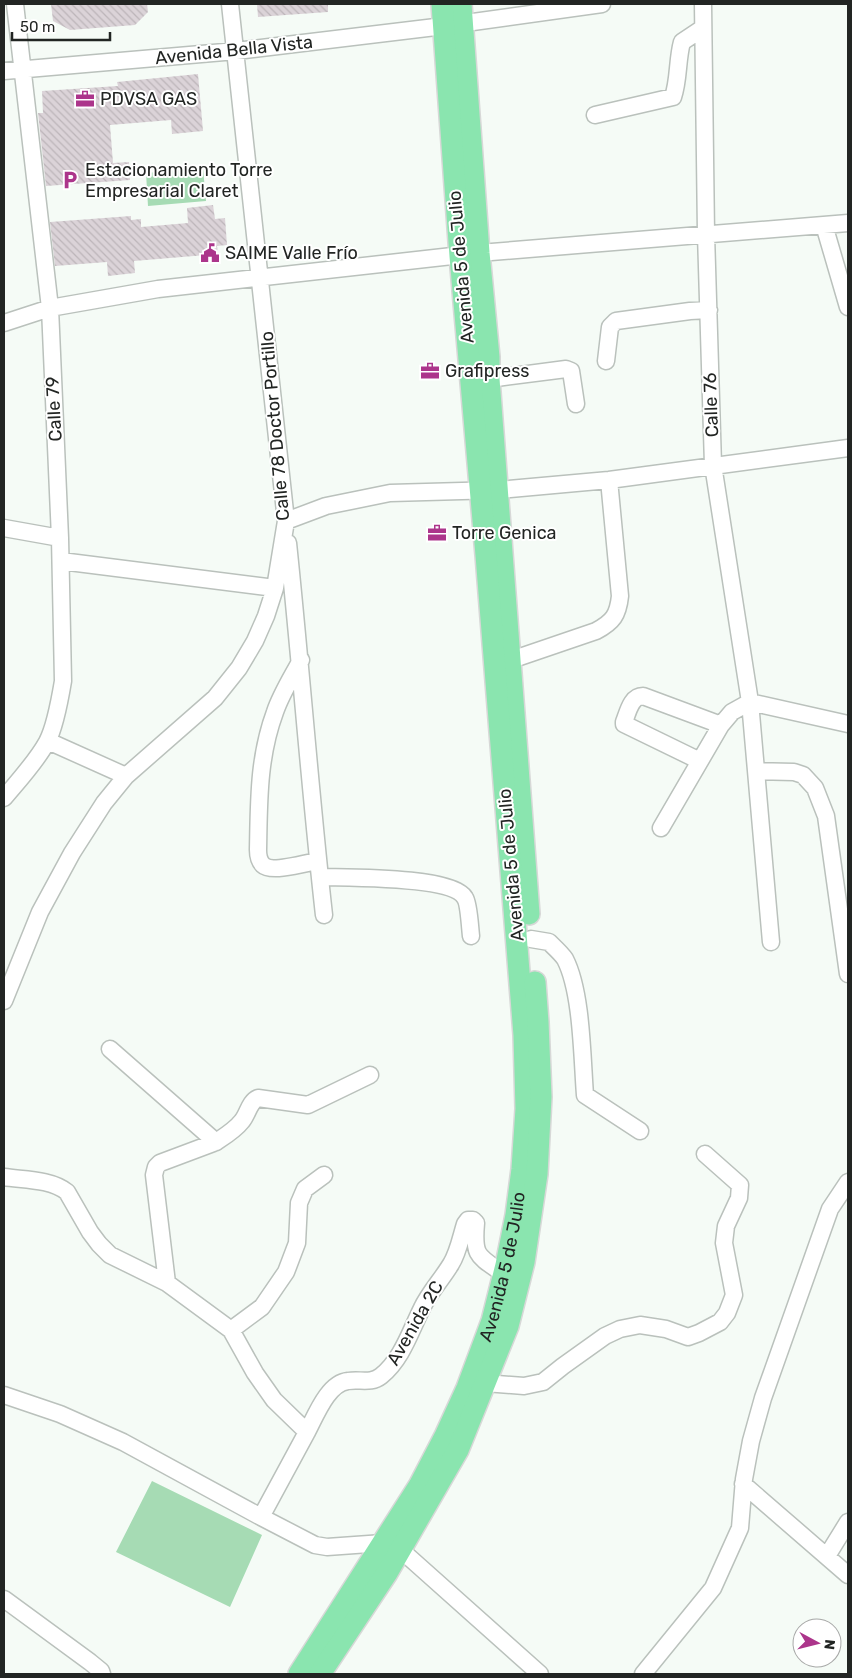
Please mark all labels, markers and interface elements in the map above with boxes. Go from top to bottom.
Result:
scale bar [12,10,110,42]
text: 50 m [20,18,55,36]
street label: Avenida Bella Vista [154,31,314,69]
office icon: PDVSA GAS [74,88,96,110]
place label: PDVSA GAS [100,88,197,110]
place label: Estacionamiento Torre Empresarial Claret [85,159,273,202]
parking icon: Estacionamiento Torre Empresarial Claret [59,169,81,191]
street label: Avenida 5 de Julio [443,190,479,344]
public building icon: SAIME Valle Frío [199,242,221,264]
place label: SAIME Valle Frío [225,242,358,264]
street label: Calle 78 Doctor Portillo [256,330,294,522]
office icon: Grafipress [419,360,441,382]
place label: Grafipress [445,360,530,382]
street label: Calle 76 [699,372,723,438]
street label: Calle 79 [41,376,67,442]
office icon: Torre Genica [426,522,448,544]
place label: Torre Genica [452,522,557,544]
street label: Avenida 5 de Julio [493,788,529,942]
street label: Avenida 5 de Julio [474,1191,530,1345]
street label: Avenida 2C [382,1277,448,1369]
north arrow [792,1618,842,1668]
text: N [820,1638,838,1651]

